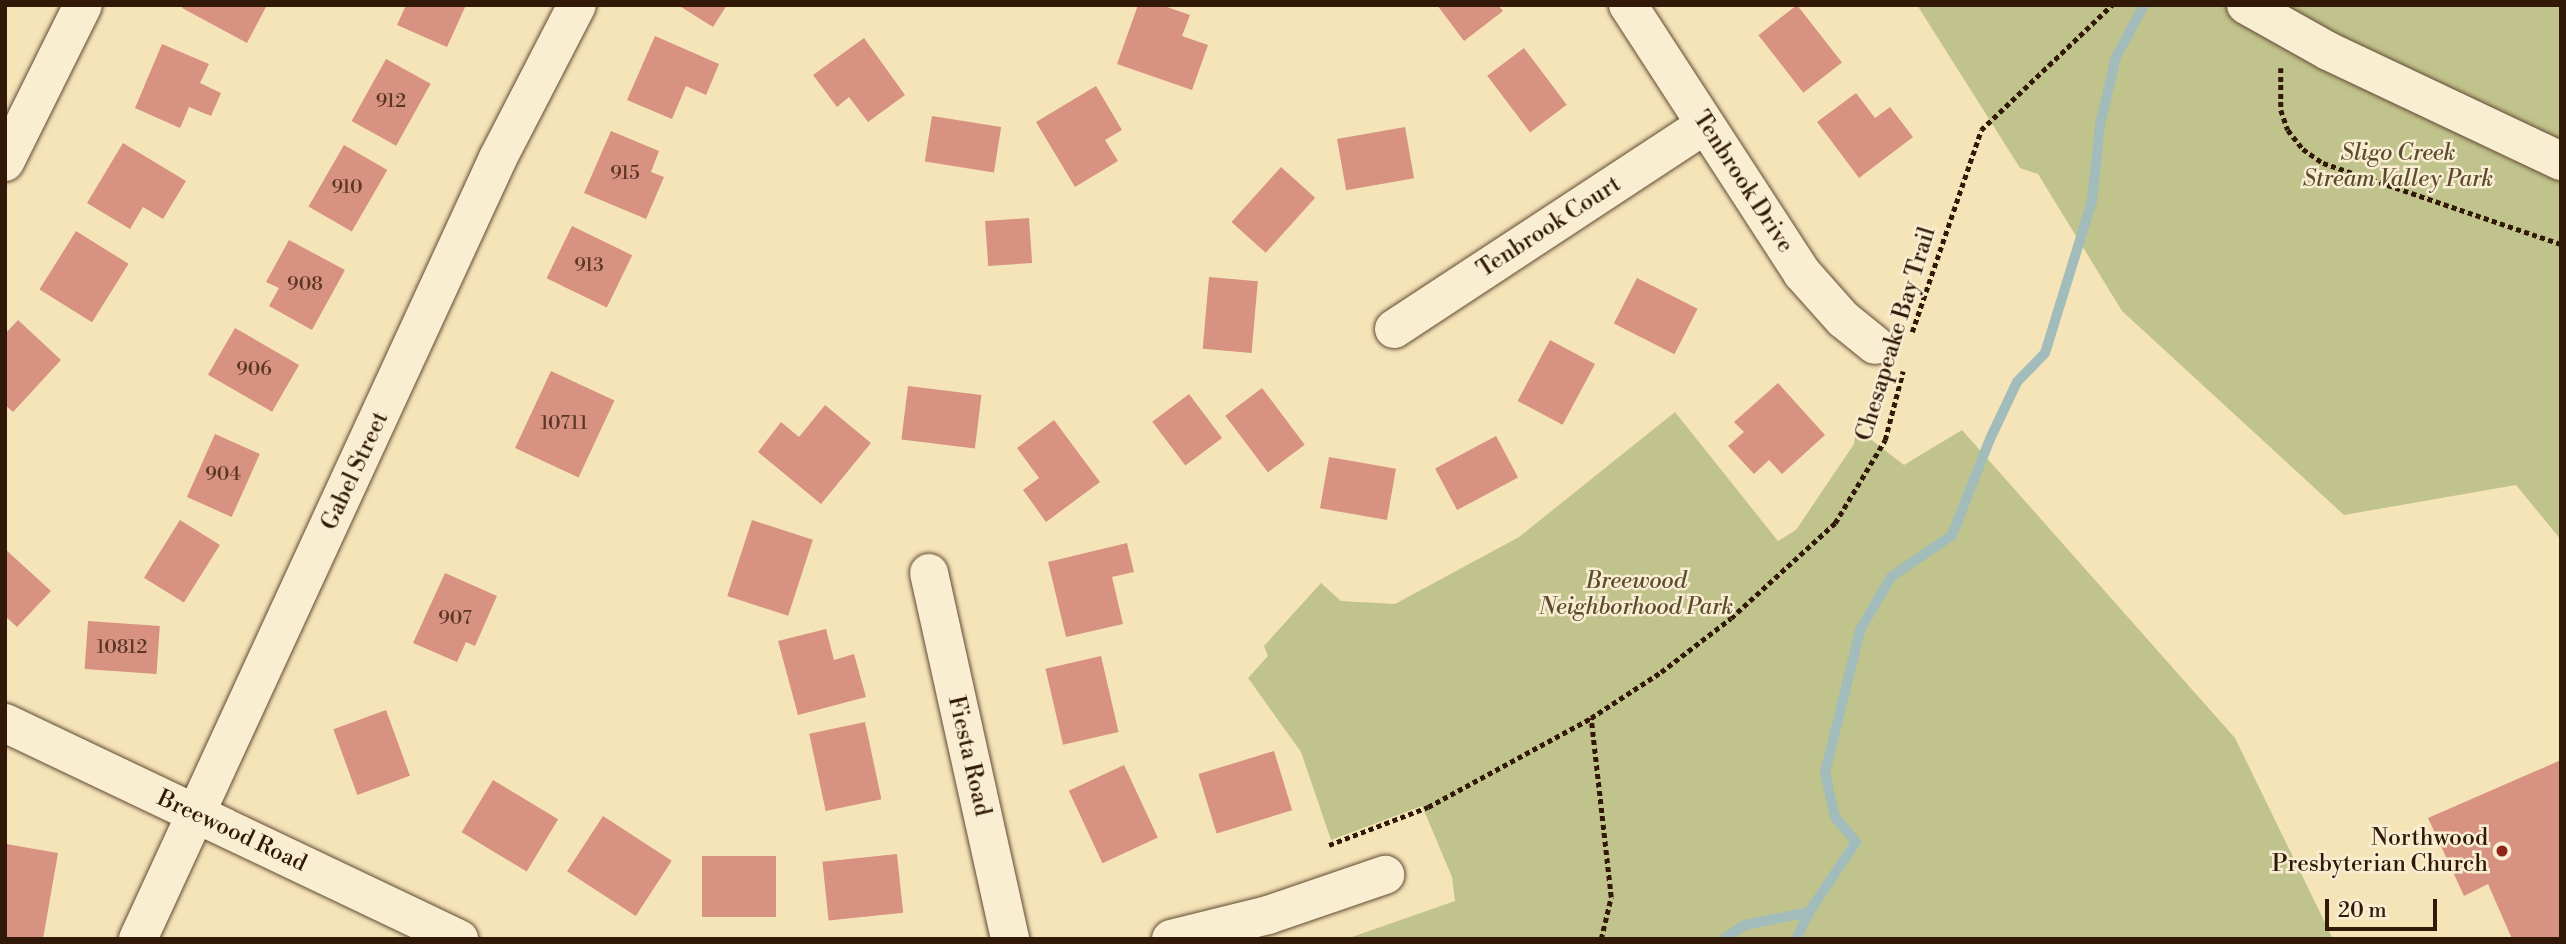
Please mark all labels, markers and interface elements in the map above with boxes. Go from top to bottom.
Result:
house number: 912 [376,91,406,113]
street label: Tenbrook Drive [1687,106,1799,258]
park label: Sligo Creek Stream Valley Park [2303,139,2493,193]
house number: 915 [610,163,640,185]
street label: Tenbrook Court [1472,170,1626,284]
house number: 910 [331,177,363,199]
street label: Chesapeake Bay Trail [1850,224,1942,444]
house number: 913 [574,255,604,277]
house number: 908 [287,274,323,296]
house number: 906 [236,359,272,381]
street label: Gabel Street [316,407,394,535]
house number: 10711 [540,413,588,435]
house number: 904 [205,464,241,486]
park label: Breewood Neighborhood Park [1539,567,1733,621]
house number: 907 [438,608,472,630]
house number: 10812 [97,637,147,659]
street label: Fiesta Road [942,693,996,819]
street label: Breewood Road [153,784,311,878]
place label: Northwood Presbyterian Church [2272,824,2488,878]
marker: Northwood Presbyterian Church [2494,843,2510,859]
scale bar [2328,884,2440,928]
text: 20 m [2338,898,2387,924]

